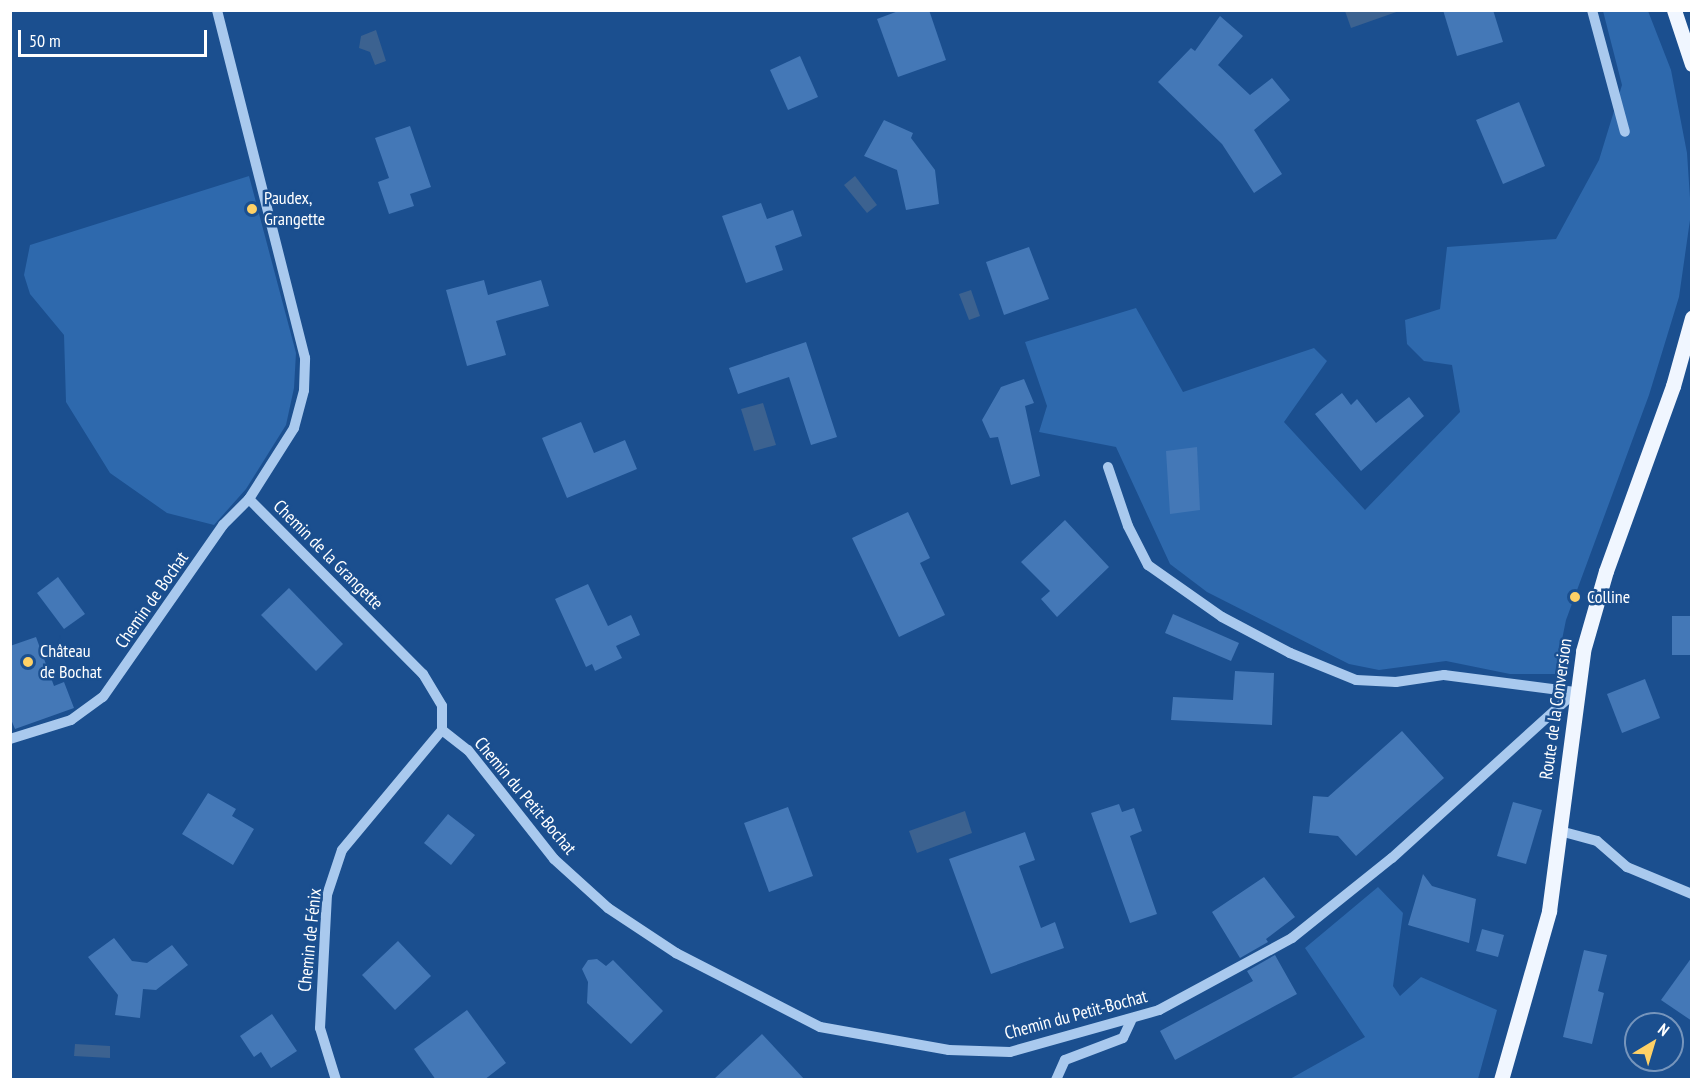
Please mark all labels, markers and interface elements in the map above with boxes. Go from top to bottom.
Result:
scale bar [21,18,210,56]
text: 50 m [29,29,61,52]
place label: Paudex, Grangette [264,188,325,230]
marker: Paudex, Grangette [245,202,259,216]
street label: Chemin de la Grangette [269,496,387,614]
street label: Chemin de Bochat [111,548,193,652]
place label: Colline [1587,586,1630,608]
marker: Colline [1568,590,1582,604]
street label: Route de la Conversion [1535,637,1577,781]
place label: Château de Bochat [40,641,102,684]
marker: Château de Bochat [21,655,35,669]
street label: Chemin du Petit-Bochat [470,733,580,859]
street label: Chemin de Fénix [294,887,326,993]
street label: Chemin du Petit-Bochat [1002,986,1150,1044]
north arrow [1624,1012,1684,1072]
text: N [1654,1019,1673,1040]

